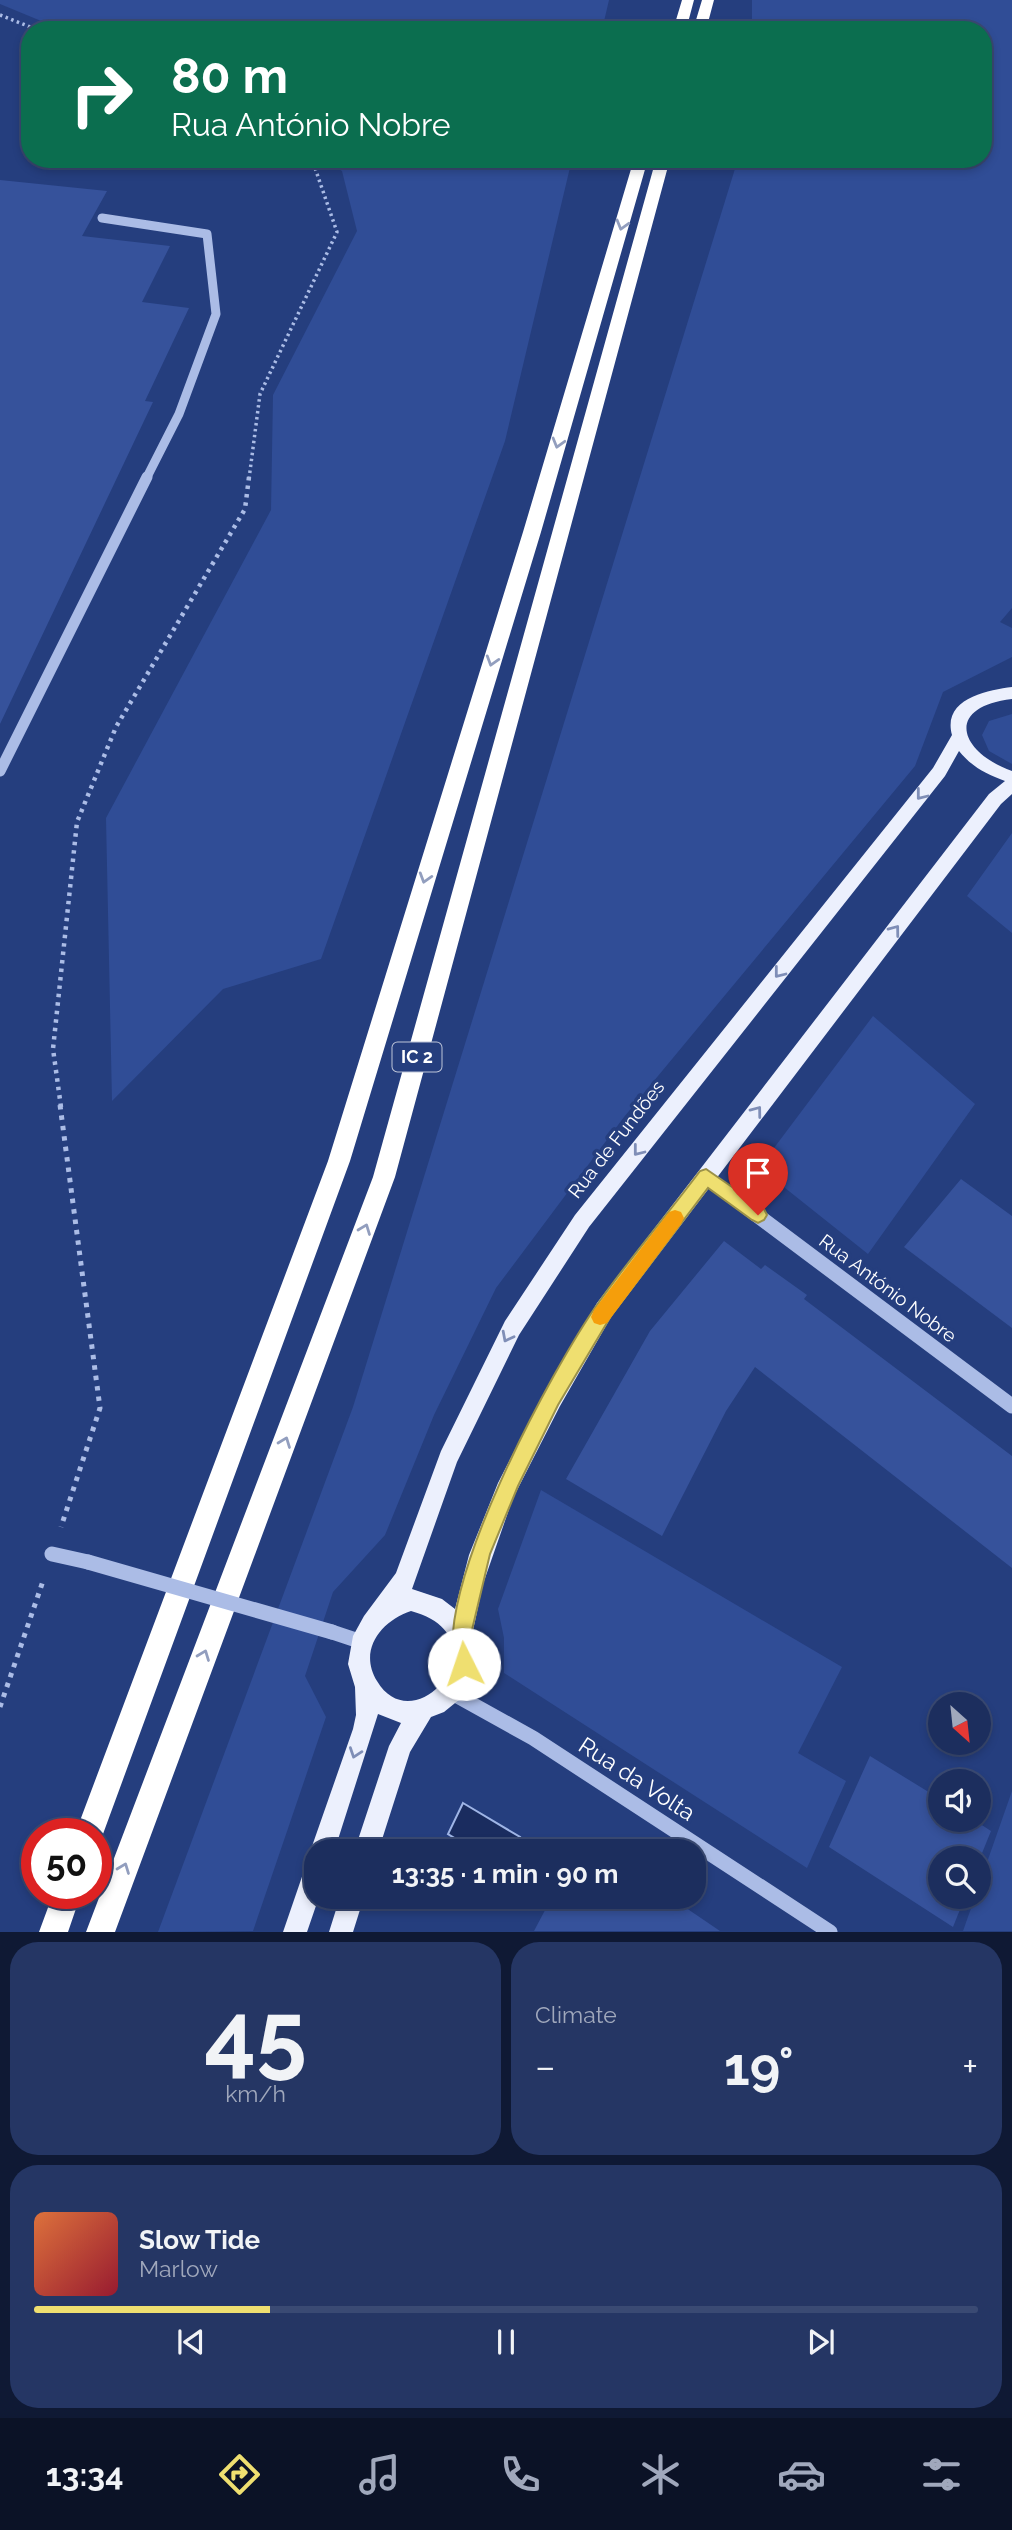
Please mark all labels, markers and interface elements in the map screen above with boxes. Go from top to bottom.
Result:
text: 80 m [171,47,288,104]
icon: right [56,49,147,140]
text: Rua António Nobre [171,106,450,143]
one-way arrow [615,219,630,231]
one-way arrow [552,437,567,449]
one-way arrow [486,655,501,667]
one-way arrow [916,787,929,799]
one-way arrow [418,872,433,884]
one-way arrow [887,925,899,938]
one-way arrow [775,965,788,977]
road number: IC 2 [392,1042,442,1072]
street label: Rua de Fundões [563,1076,669,1202]
one-way arrow [748,1106,761,1118]
one-way arrow [634,1143,646,1156]
pin [728,1143,788,1215]
icon: arrive [739,1154,777,1192]
one-way arrow [356,1223,370,1235]
street label: Rua António Nobre [815,1229,961,1347]
one-way arrow [502,1330,516,1342]
one-way arrow [276,1436,290,1448]
position arrow [427,1627,501,1701]
one-way arrow [196,1649,210,1661]
north arrow [928,1692,990,1755]
map controls [928,1692,991,1909]
street label: Rua da Volta [574,1731,700,1826]
one-way arrow [349,1747,364,1759]
button: sound [928,1769,991,1832]
speed limit sign: 50 [21,1818,112,1909]
button: search [928,1846,991,1909]
text: 13:35 · 1 min · 90 m [392,1859,618,1889]
one-way arrow [116,1862,130,1874]
text: 45 [204,1981,307,2088]
text: Climate [535,2001,617,2028]
text: 19° [724,2036,794,2097]
text: − [535,2044,555,2089]
text: + [962,2044,978,2089]
text: km/h [225,2080,286,2107]
text: Slow Tide [139,2225,260,2255]
text: Marlow [139,2255,218,2282]
icon: previous [172,2323,210,2361]
icon: pause [487,2323,525,2361]
icon: next [802,2323,840,2361]
icon: directions [215,2450,264,2499]
icon: music [355,2450,404,2499]
icon: phone [496,2450,545,2499]
icon: climate [636,2450,685,2499]
icon: car [777,2450,826,2499]
icon: filters [917,2450,966,2499]
text: 13:34 [46,2456,123,2493]

